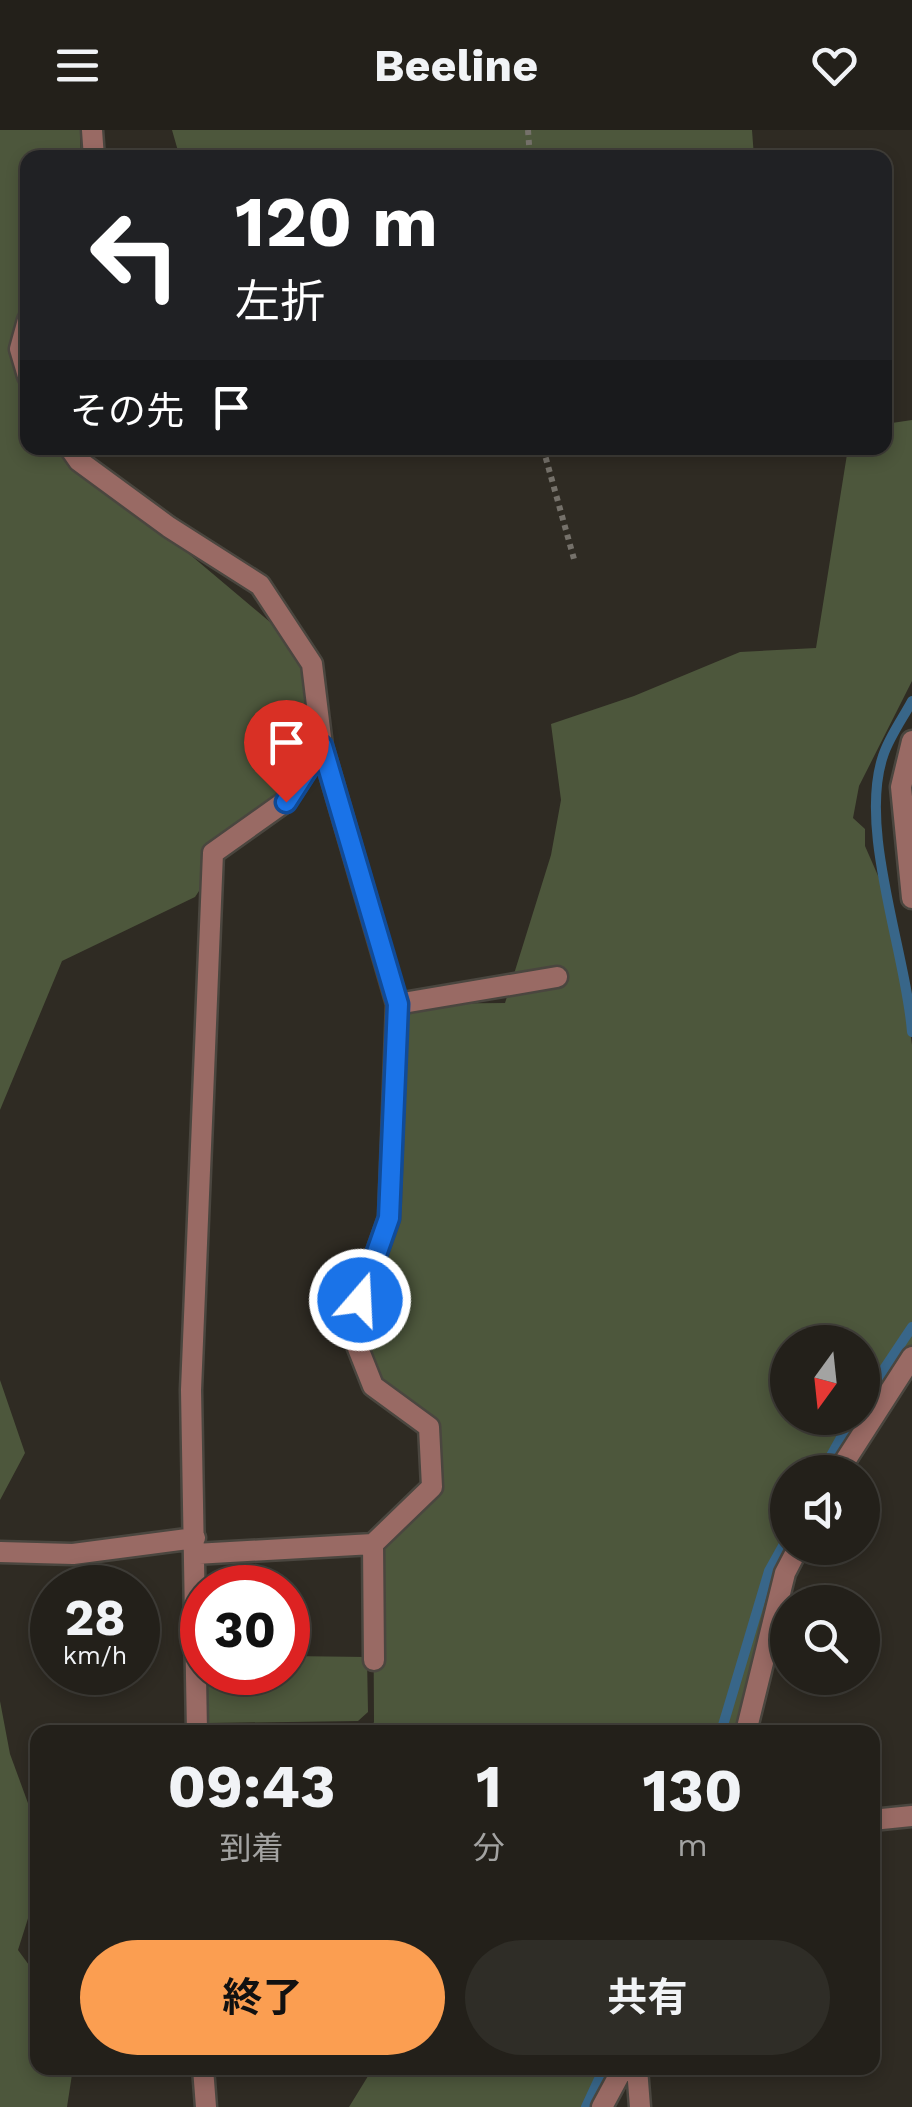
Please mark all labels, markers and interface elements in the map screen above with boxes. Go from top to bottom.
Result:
icon: menu [50,38,105,93]
icon: heart [807,38,862,93]
text: Beeline [374,39,538,92]
text: 120 m [235,181,438,263]
icon: left [70,190,200,320]
text: 左折 [235,275,325,328]
icon: arrive [204,380,259,435]
text: その先 [70,389,184,433]
pin [244,700,329,803]
icon: arrive [259,715,314,770]
position arrow [308,1248,412,1352]
north arrow [770,1325,880,1435]
map controls [770,1325,880,1695]
button: sound [770,1455,880,1565]
speed limit sign: 30 [180,1565,310,1695]
button: search [770,1585,880,1695]
text: 28 [64,1588,126,1647]
text: km/h [63,1641,127,1670]
text: 09:43 [167,1751,336,1822]
text: 1 [476,1751,502,1822]
text: 130 [642,1755,743,1826]
text: m [677,1826,708,1864]
text: 到着 [219,1829,283,1867]
text: 分 [473,1829,505,1867]
button: 終了 [80,1940,445,2055]
button: 共有 [465,1940,830,2055]

